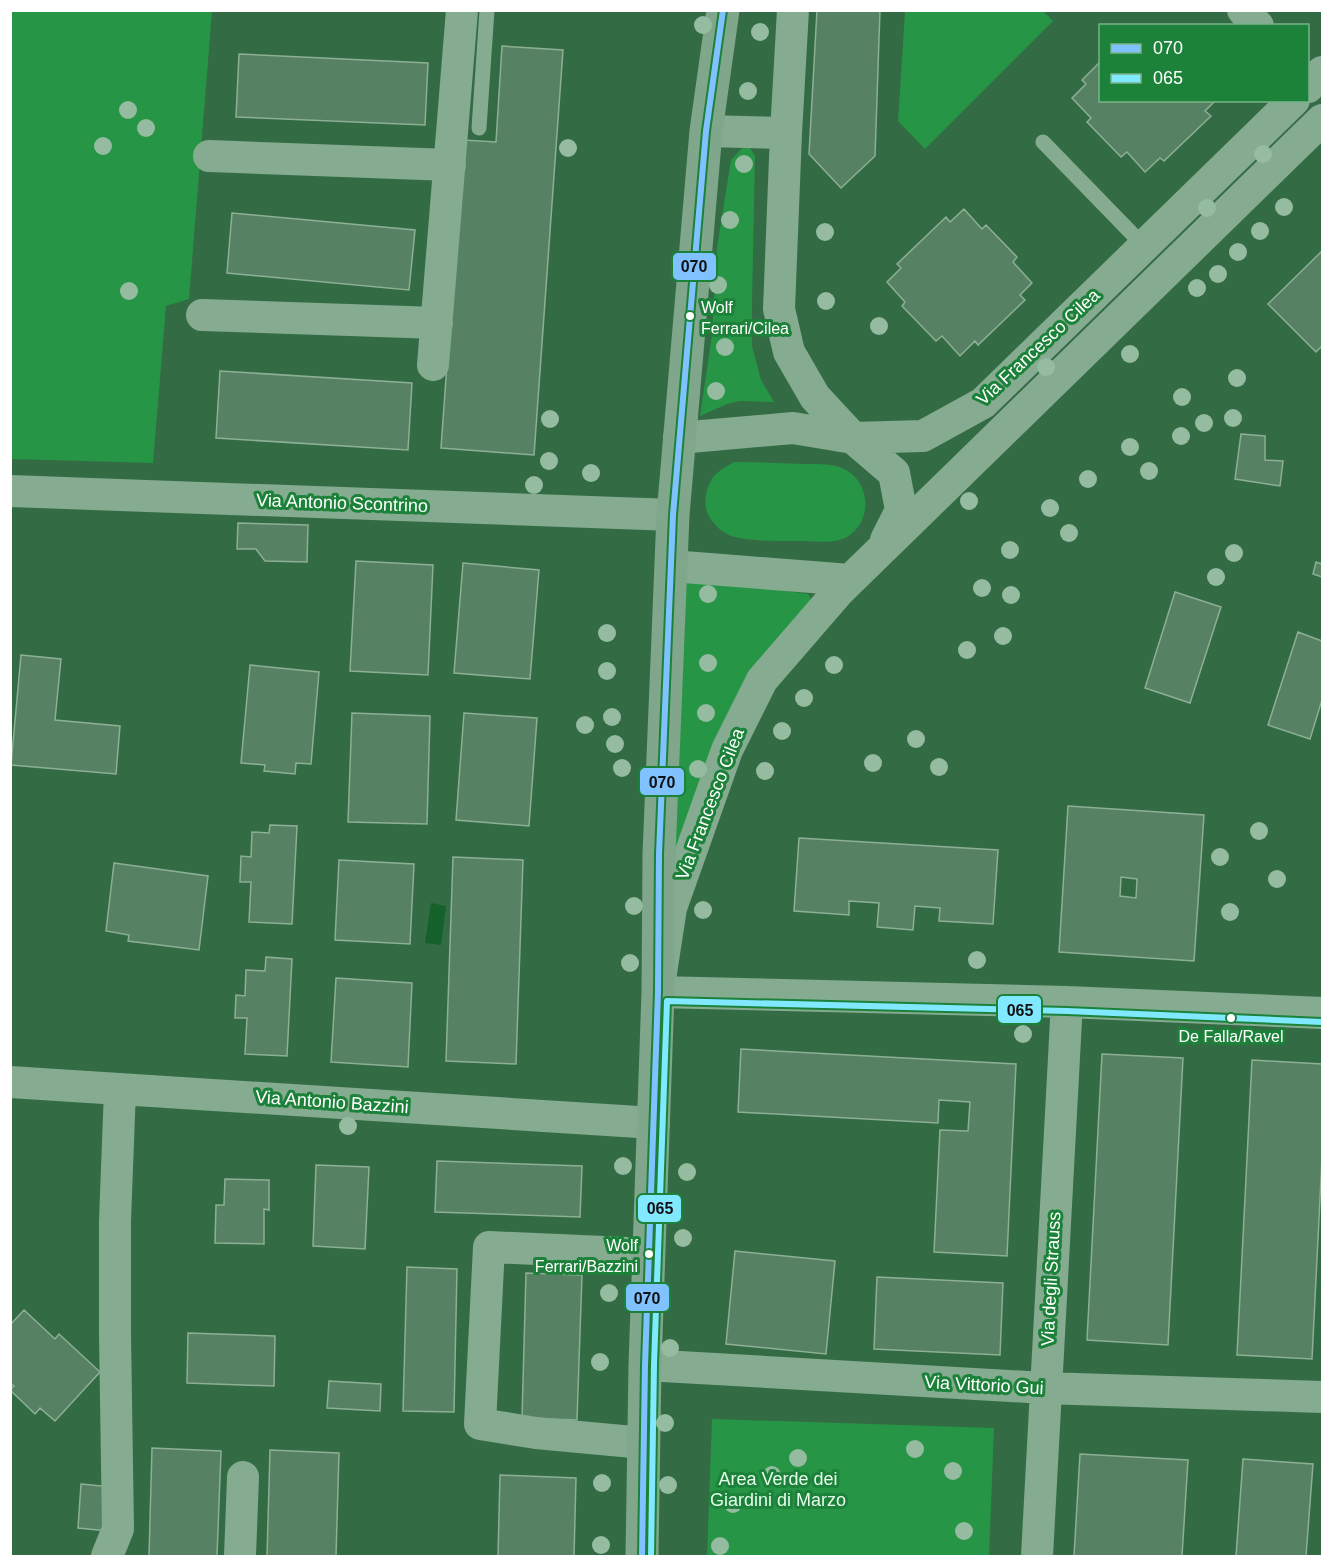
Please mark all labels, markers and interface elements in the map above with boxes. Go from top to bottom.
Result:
legend [1099,24,1309,102]
text: 070 [1153,38,1183,58]
text: 065 [1153,68,1183,88]
line badge: 070 [672,252,717,281]
text: 070 [681,258,707,275]
street label: Via Francesco Cilea [972,284,1104,409]
place label: Wolf Ferrari/Cilea [701,299,789,337]
marker: Wolf Ferrari/Cilea [684,310,696,322]
street label: Via Antonio Scontrino [256,490,428,516]
street label: Via Francesco Cilea [672,724,748,883]
line badge: 070 [639,767,685,796]
text: 070 [649,774,675,791]
line badge: 065 [997,995,1042,1024]
text: 065 [1007,1002,1033,1019]
marker: De Falla/Ravel [1225,1012,1237,1024]
place label: De Falla/Ravel [1179,1028,1283,1045]
street label: Via Antonio Bazzini [255,1087,409,1117]
line badge: 065 [637,1194,682,1223]
text: 065 [647,1200,673,1217]
street label: Via degli Strauss [1037,1211,1065,1347]
place label: Wolf Ferrari/Bazzini [535,1237,639,1275]
marker: Wolf Ferrari/Bazzini [643,1248,655,1260]
line badge: 070 [625,1283,670,1312]
text: 070 [634,1290,660,1307]
street label: Via Vittorio Gui [924,1372,1044,1398]
park label: Area Verde dei Giardini di Marzo [710,1469,846,1510]

